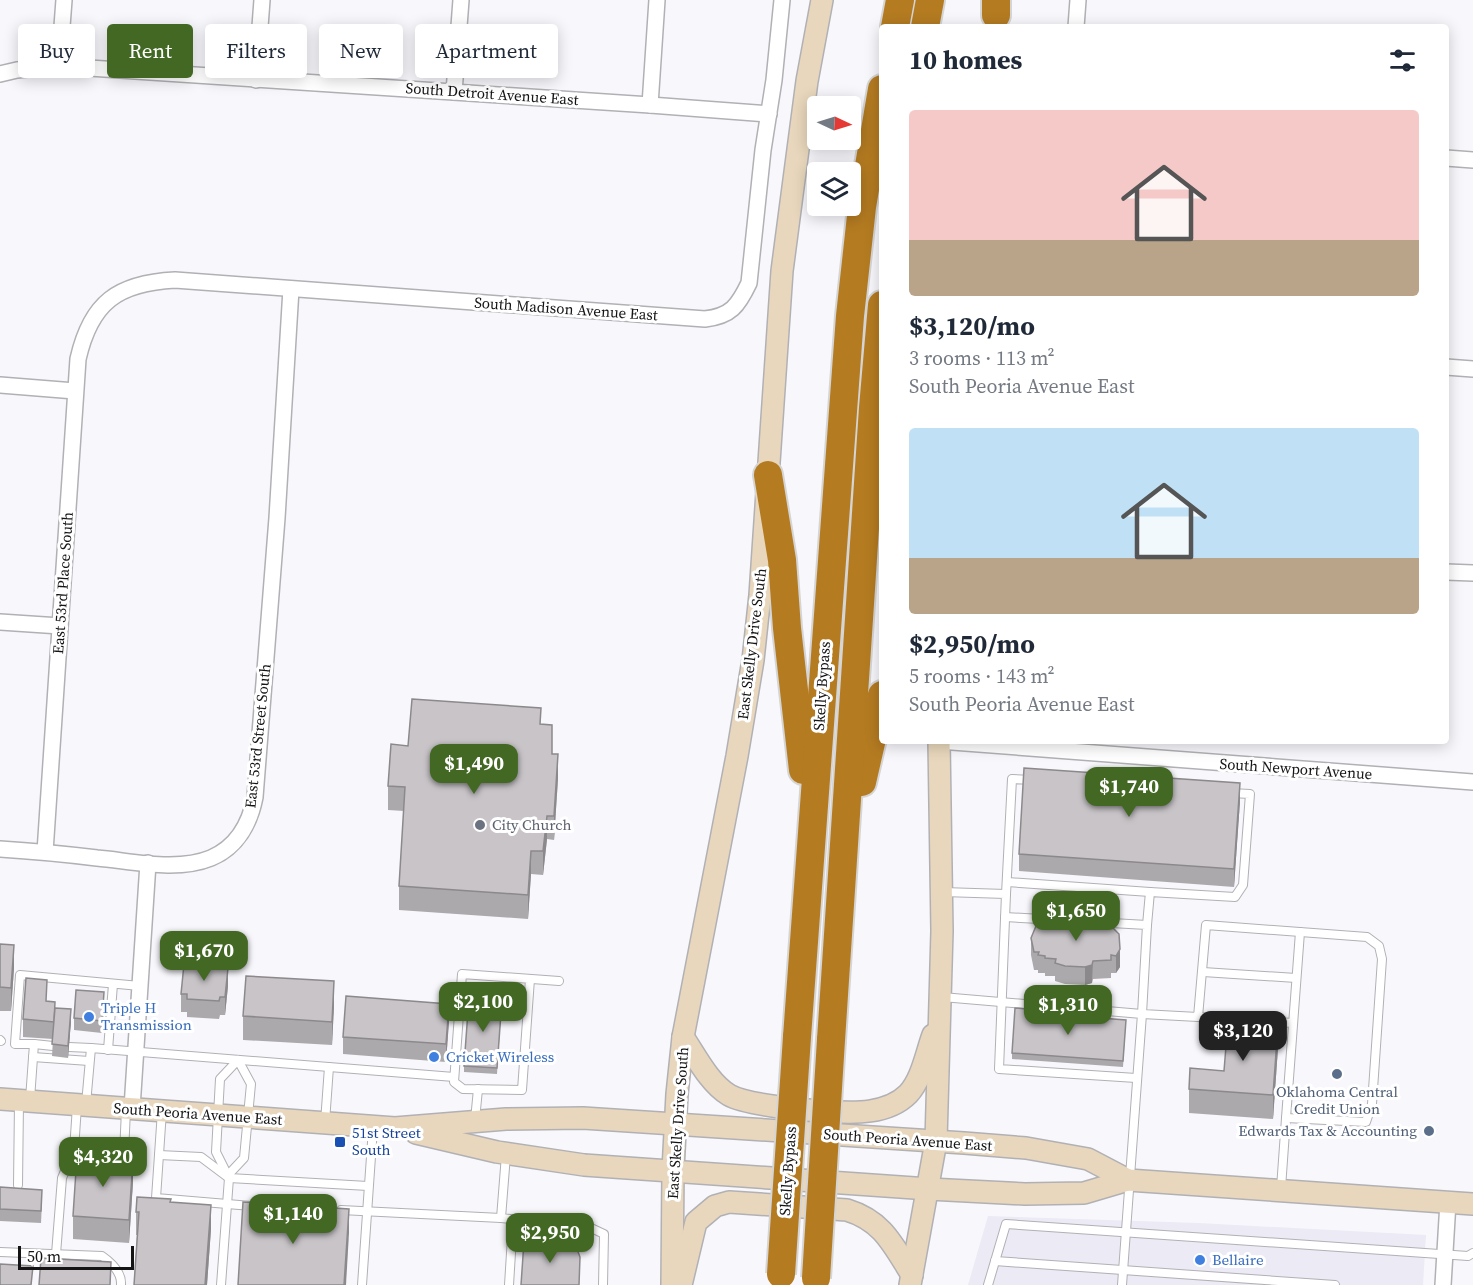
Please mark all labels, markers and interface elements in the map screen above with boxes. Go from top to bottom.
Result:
chip: Buy [18,24,95,78]
chip: Rent [107,24,193,78]
chip: Filters [205,24,307,78]
chip: New [319,24,403,78]
chip: Apartment [415,24,558,78]
text: 10 homes [909,42,1022,78]
icon: filters [1386,44,1419,77]
street label: South Detroit Avenue East [405,77,579,110]
north arrow [807,96,861,150]
map controls [807,96,861,216]
icon: home [1110,149,1218,257]
button: layers [807,162,861,216]
street label: South Madison Avenue East [474,292,659,325]
text: $3,120/mo [909,308,1035,344]
text: 3 rooms · 113 m² [909,344,1055,372]
text: South Peoria Avenue East [909,372,1134,400]
icon: home [1110,467,1218,575]
street label: East 53rd Place South [47,511,78,655]
street label: East Skelly Drive South [732,567,771,721]
text: $2,950/mo [909,626,1035,662]
street label: Skelly Bypass [808,641,835,731]
text: 5 rooms · 143 m² [909,662,1055,690]
street label: East 53rd Street South [239,663,276,809]
text: South Peoria Avenue East [909,690,1134,718]
pin: $1,490 [425,744,523,795]
text: $1,490 [444,749,504,777]
street label: South Newport Avenue [1219,753,1373,784]
pin: $1,740 [1080,767,1178,818]
text: $1,740 [1099,772,1159,800]
place label: City Church [492,814,572,835]
marker: City Church [473,818,487,832]
pin: $1,650 [1027,891,1125,942]
text: $1,650 [1046,896,1106,924]
pin: $1,670 [155,931,253,982]
text: $1,670 [174,936,234,964]
pin: $2,100 [434,982,532,1033]
pin: $1,310 [1019,985,1117,1036]
text: $2,100 [453,987,513,1015]
text: $1,310 [1038,990,1098,1018]
place label: Triple H Transmission [101,997,192,1035]
marker: Triple H Transmission [82,1010,96,1024]
pin: $3,120 [1194,1011,1292,1062]
text: $3,120 [1213,1016,1273,1044]
place label: Cricket Wireless [446,1046,554,1067]
street label: East Skelly Drive South [662,1046,693,1200]
marker: Cricket Wireless [427,1050,441,1064]
marker: Oklahoma Central Credit Union [1330,1067,1344,1081]
place label: Oklahoma Central Credit Union [1276,1081,1399,1119]
street label: South Peoria Avenue East [113,1097,283,1130]
place label: Edwards Tax & Accounting [1238,1120,1417,1141]
place label: 51st Street South [352,1122,421,1160]
street label: South Peoria Avenue East [823,1123,993,1156]
marker: Edwards Tax & Accounting [1422,1124,1436,1138]
street label: Skelly Bypass [774,1126,801,1216]
marker: 51st Street South [333,1135,347,1149]
pin: $4,320 [54,1137,152,1188]
text: $4,320 [73,1142,133,1170]
pin: $1,140 [244,1194,342,1245]
text: $1,140 [263,1199,323,1227]
pin: $2,950 [501,1213,599,1264]
text: $2,950 [520,1218,580,1246]
scale bar [18,1243,134,1270]
text: 50 m [27,1245,61,1267]
place label: Bellaire [1212,1249,1264,1270]
marker: Bellaire [1193,1253,1207,1267]

